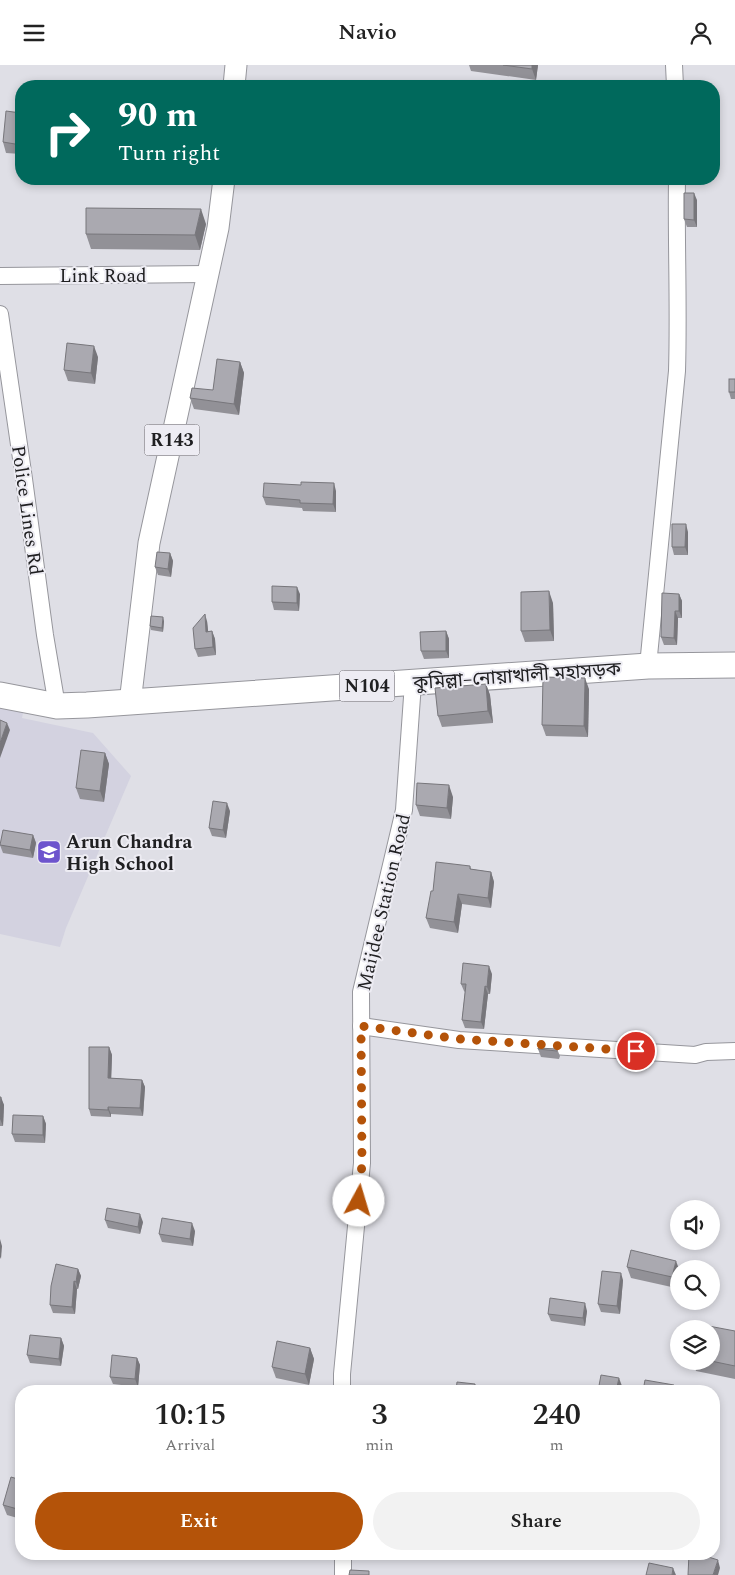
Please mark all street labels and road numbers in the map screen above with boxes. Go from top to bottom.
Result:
street label: Link Road [59,262,147,291]
road number: R143 [144,425,200,455]
street label: Police Lines Rd [3,443,50,577]
street label: কুমিল্লা–নোয়াখালী মহাসড়ক [411,655,623,698]
road number: N104 [340,671,394,701]
street label: Maijdee Station Road [350,811,419,994]

